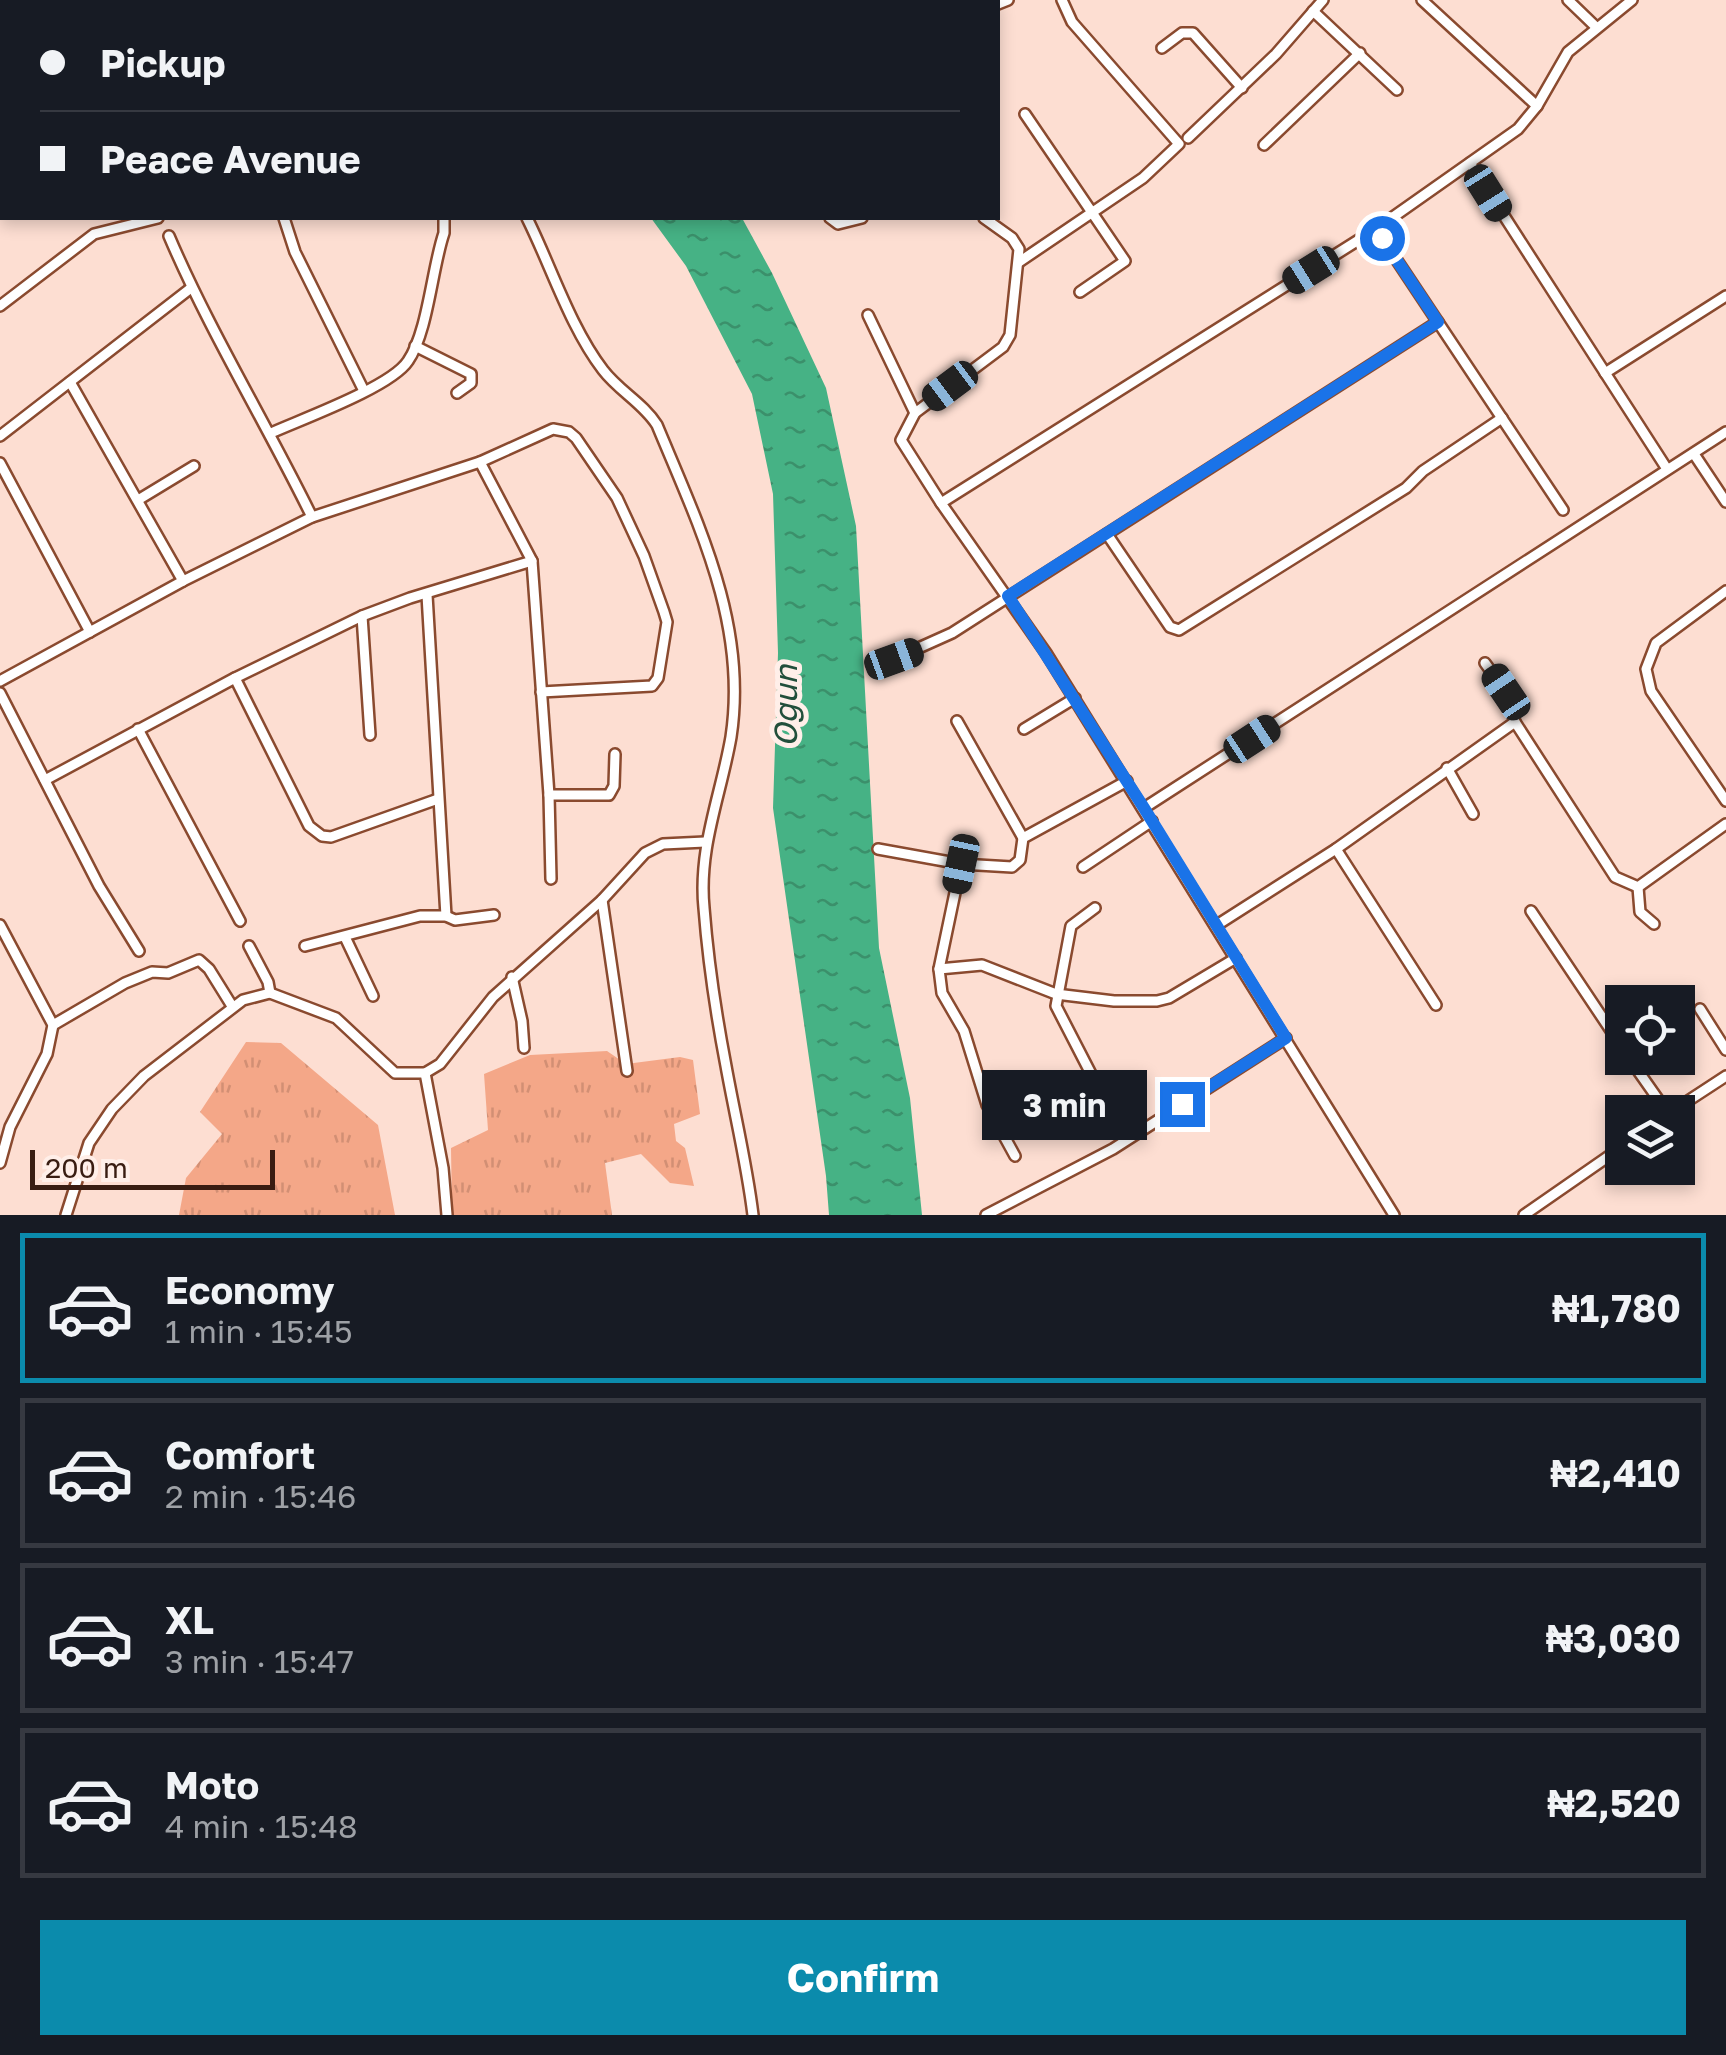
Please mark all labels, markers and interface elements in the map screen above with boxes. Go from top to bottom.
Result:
text: Pickup [100,40,226,85]
text: Peace Avenue [100,136,361,181]
car [1459,160,1517,226]
route start [1360,216,1405,261]
car [1278,241,1344,299]
car [917,356,983,416]
car [861,635,927,683]
car [1477,659,1535,725]
water label: Ogun [766,663,804,747]
car [1219,710,1285,768]
car [940,832,982,896]
map controls [1605,985,1695,1185]
button: locate [1605,985,1695,1075]
callout: 3 min [982,1069,1147,1139]
route end [1160,1082,1205,1127]
text: 3 min [1023,1086,1106,1124]
button: layers [1605,1095,1695,1185]
scale bar [30,1145,275,1190]
text: 200 m [45,1151,128,1184]
icon: car [45,1263,135,1353]
text: Economy [165,1267,334,1312]
text: ₦1,780 [1552,1285,1681,1330]
text: 1 min · 15:45 [165,1312,352,1350]
icon: car [45,1428,135,1518]
text: Comfort [165,1432,315,1477]
text: ₦2,410 [1550,1450,1681,1495]
text: 2 min · 15:46 [165,1477,356,1515]
icon: car [45,1593,135,1683]
text: XL [165,1597,214,1642]
text: ₦3,030 [1546,1615,1681,1660]
text: 3 min · 15:47 [165,1642,354,1680]
icon: car [45,1758,135,1848]
text: Moto [165,1762,259,1807]
text: ₦2,520 [1547,1780,1681,1825]
text: 4 min · 15:48 [165,1807,357,1845]
button: Confirm [40,1920,1686,2035]

